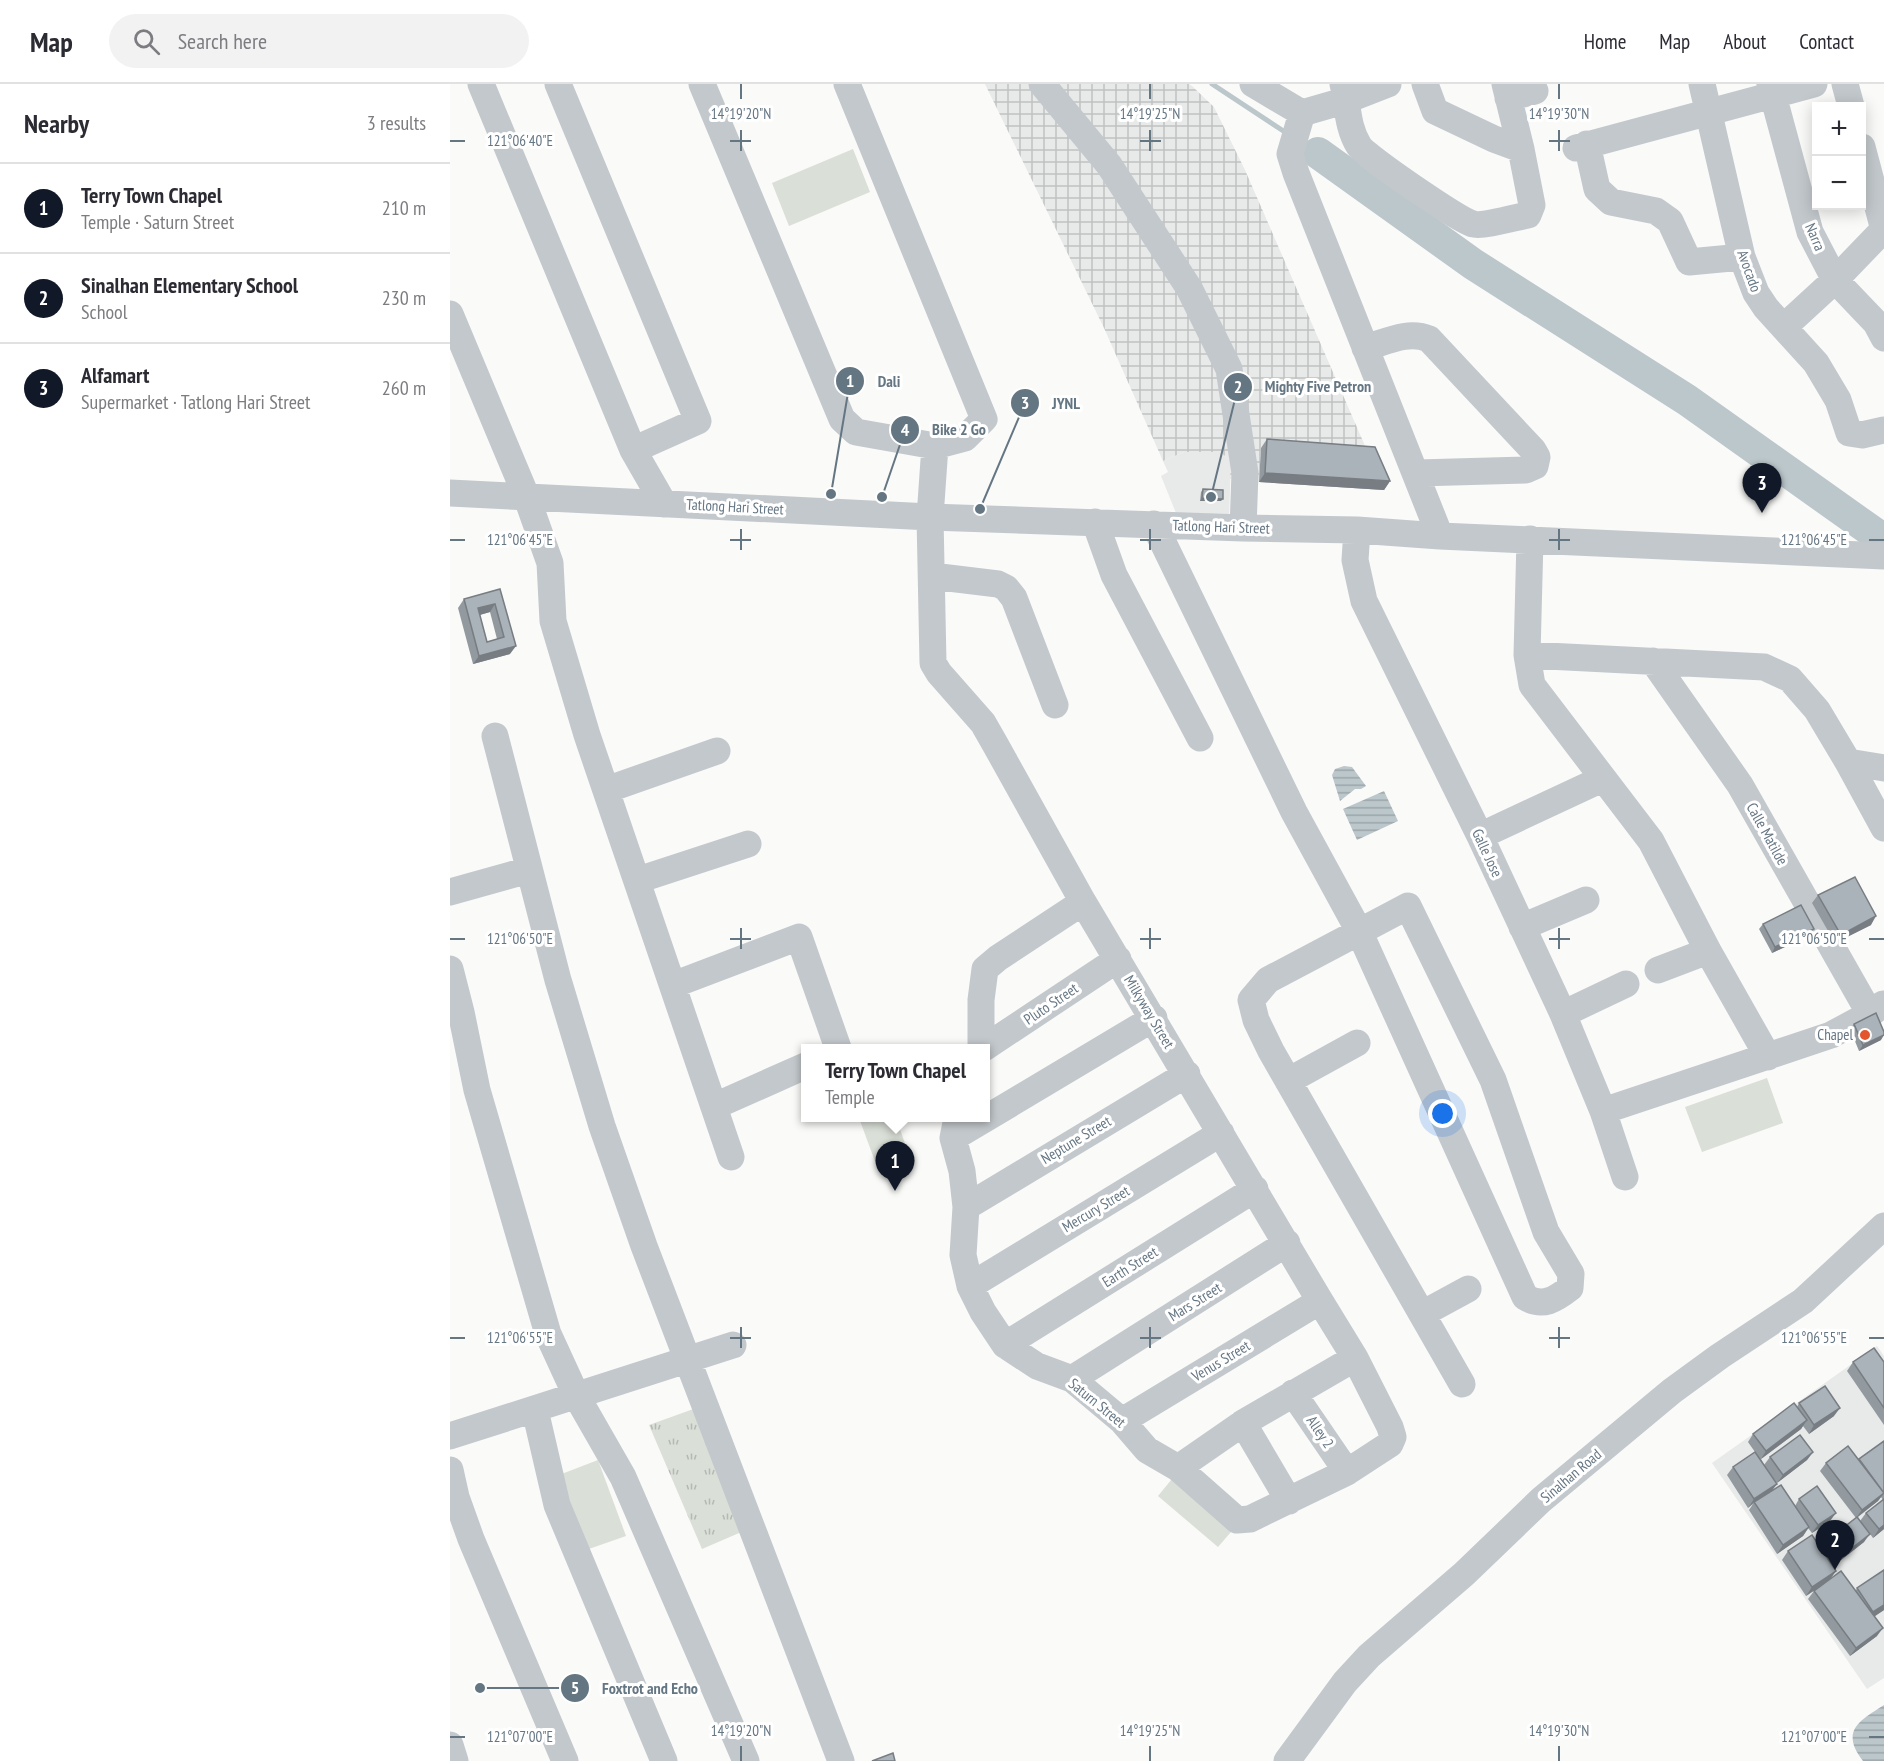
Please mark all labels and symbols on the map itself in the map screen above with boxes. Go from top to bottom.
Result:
text: 14°19'20"N [711,104,771,123]
text: 14°19'25"N [1120,104,1180,123]
text: 14°19'30"N [1529,104,1589,123]
text: 121°06'40"E [487,131,553,150]
street label: Narra [1801,220,1830,254]
street label: Avocado [1733,247,1766,294]
callout: Dali [835,364,912,398]
text: 1 [846,369,854,392]
callout: Mighty Five Petron [1223,370,1384,404]
text: Dali [878,371,901,391]
text: 2 [1234,375,1242,398]
text: Mighty Five Petron [1265,376,1371,396]
callout: JYNL [1010,386,1092,420]
text: 3 [1021,391,1029,414]
text: JYNL [1051,393,1080,413]
callout: Bike 2 Go [890,413,998,447]
text: 4 [901,418,910,441]
text: Bike 2 Go [932,419,986,439]
pin: 3 [1742,464,1782,513]
street label: Tatlong Hari Street [686,494,784,519]
street label: Tatlong Hari Street [1172,515,1270,538]
text: 121°06'45"E [487,530,553,549]
text: 121°06'45"E [1781,530,1847,549]
street label: Calle Matilde [1743,799,1792,868]
street label: Galle Jose [1468,826,1507,880]
text: 121°06'50"E [487,929,553,948]
text: 121°06'50"E [1781,929,1847,948]
street label: Milkyway Street [1120,972,1179,1052]
street label: Pluto Street [1020,979,1082,1029]
place label: Chapel [1817,1025,1854,1044]
marker: Chapel [1858,1028,1872,1042]
your location [1428,1099,1457,1128]
street label: Neptune Street [1037,1111,1114,1168]
pin: 1 [876,1142,914,1191]
street label: Mercury Street [1059,1181,1133,1236]
street label: Earth Street [1098,1242,1161,1291]
street label: Mars Street [1165,1278,1225,1325]
text: 121°06'55"E [487,1328,553,1347]
text: 121°06'55"E [1781,1328,1847,1347]
street label: Venus Street [1187,1336,1253,1386]
street label: Saturn Street [1065,1374,1130,1431]
street label: Alley 2 [1303,1412,1338,1452]
street label: Sinalhan Road [1536,1445,1605,1507]
pin: 2 [1816,1520,1854,1570]
callout: Foxtrot and Echo [560,1671,710,1705]
text: 5 [571,1676,579,1699]
text: Foxtrot and Echo [602,1678,698,1698]
text: 14°19'20"N [711,1721,771,1740]
text: 14°19'25"N [1120,1721,1180,1740]
text: 14°19'30"N [1529,1721,1589,1740]
text: 121°07'00"E [487,1727,553,1746]
text: 121°07'00"E [1781,1727,1847,1746]

